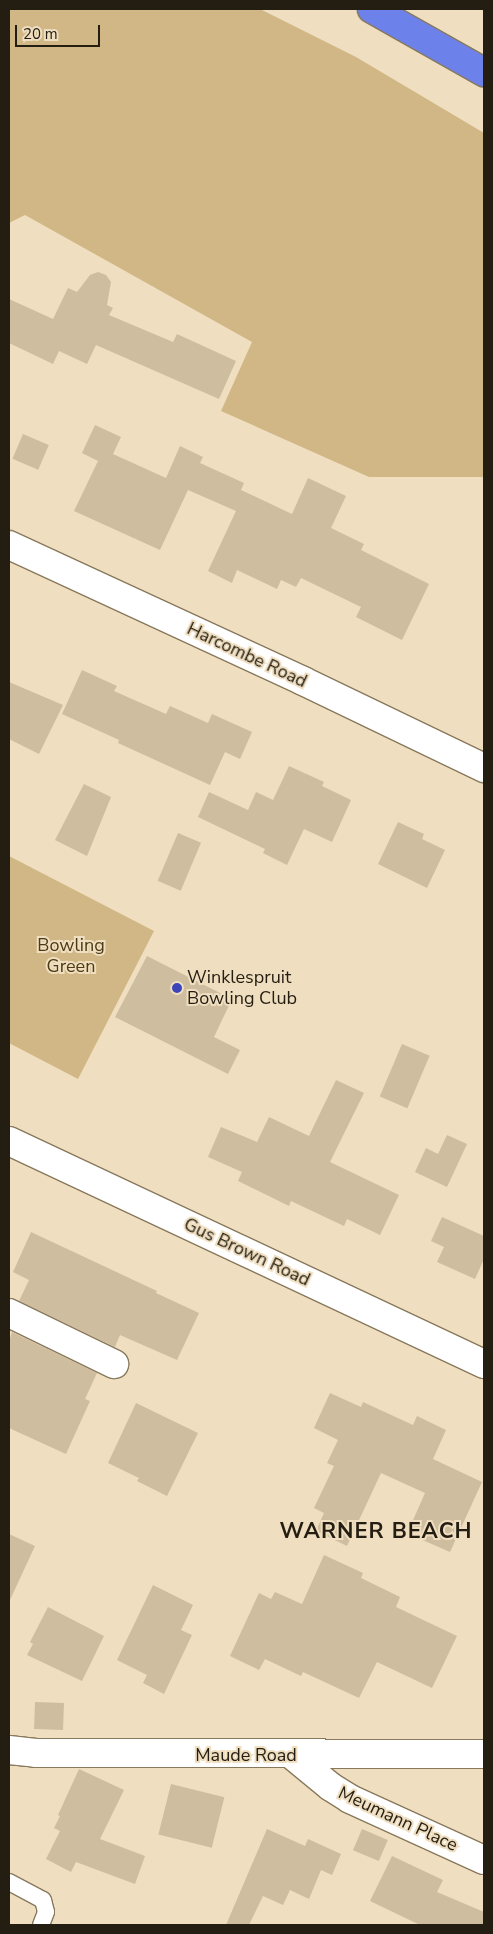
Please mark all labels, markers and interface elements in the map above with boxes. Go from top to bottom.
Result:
scale bar [18,15,102,47]
text: 20 m [23,24,58,44]
street label: Harcombe Road [184,618,310,692]
park label: Bowling Green [37,935,105,978]
place label: Winklespruit Bowling Club [187,967,297,1010]
marker: Winklespruit Bowling Club [171,982,183,994]
street label: Gus Brown Road [180,1213,314,1291]
district label: WARNER BEACH [278,1519,474,1545]
street label: Maude Road [195,1744,297,1766]
street label: Meumann Place [335,1782,461,1856]

